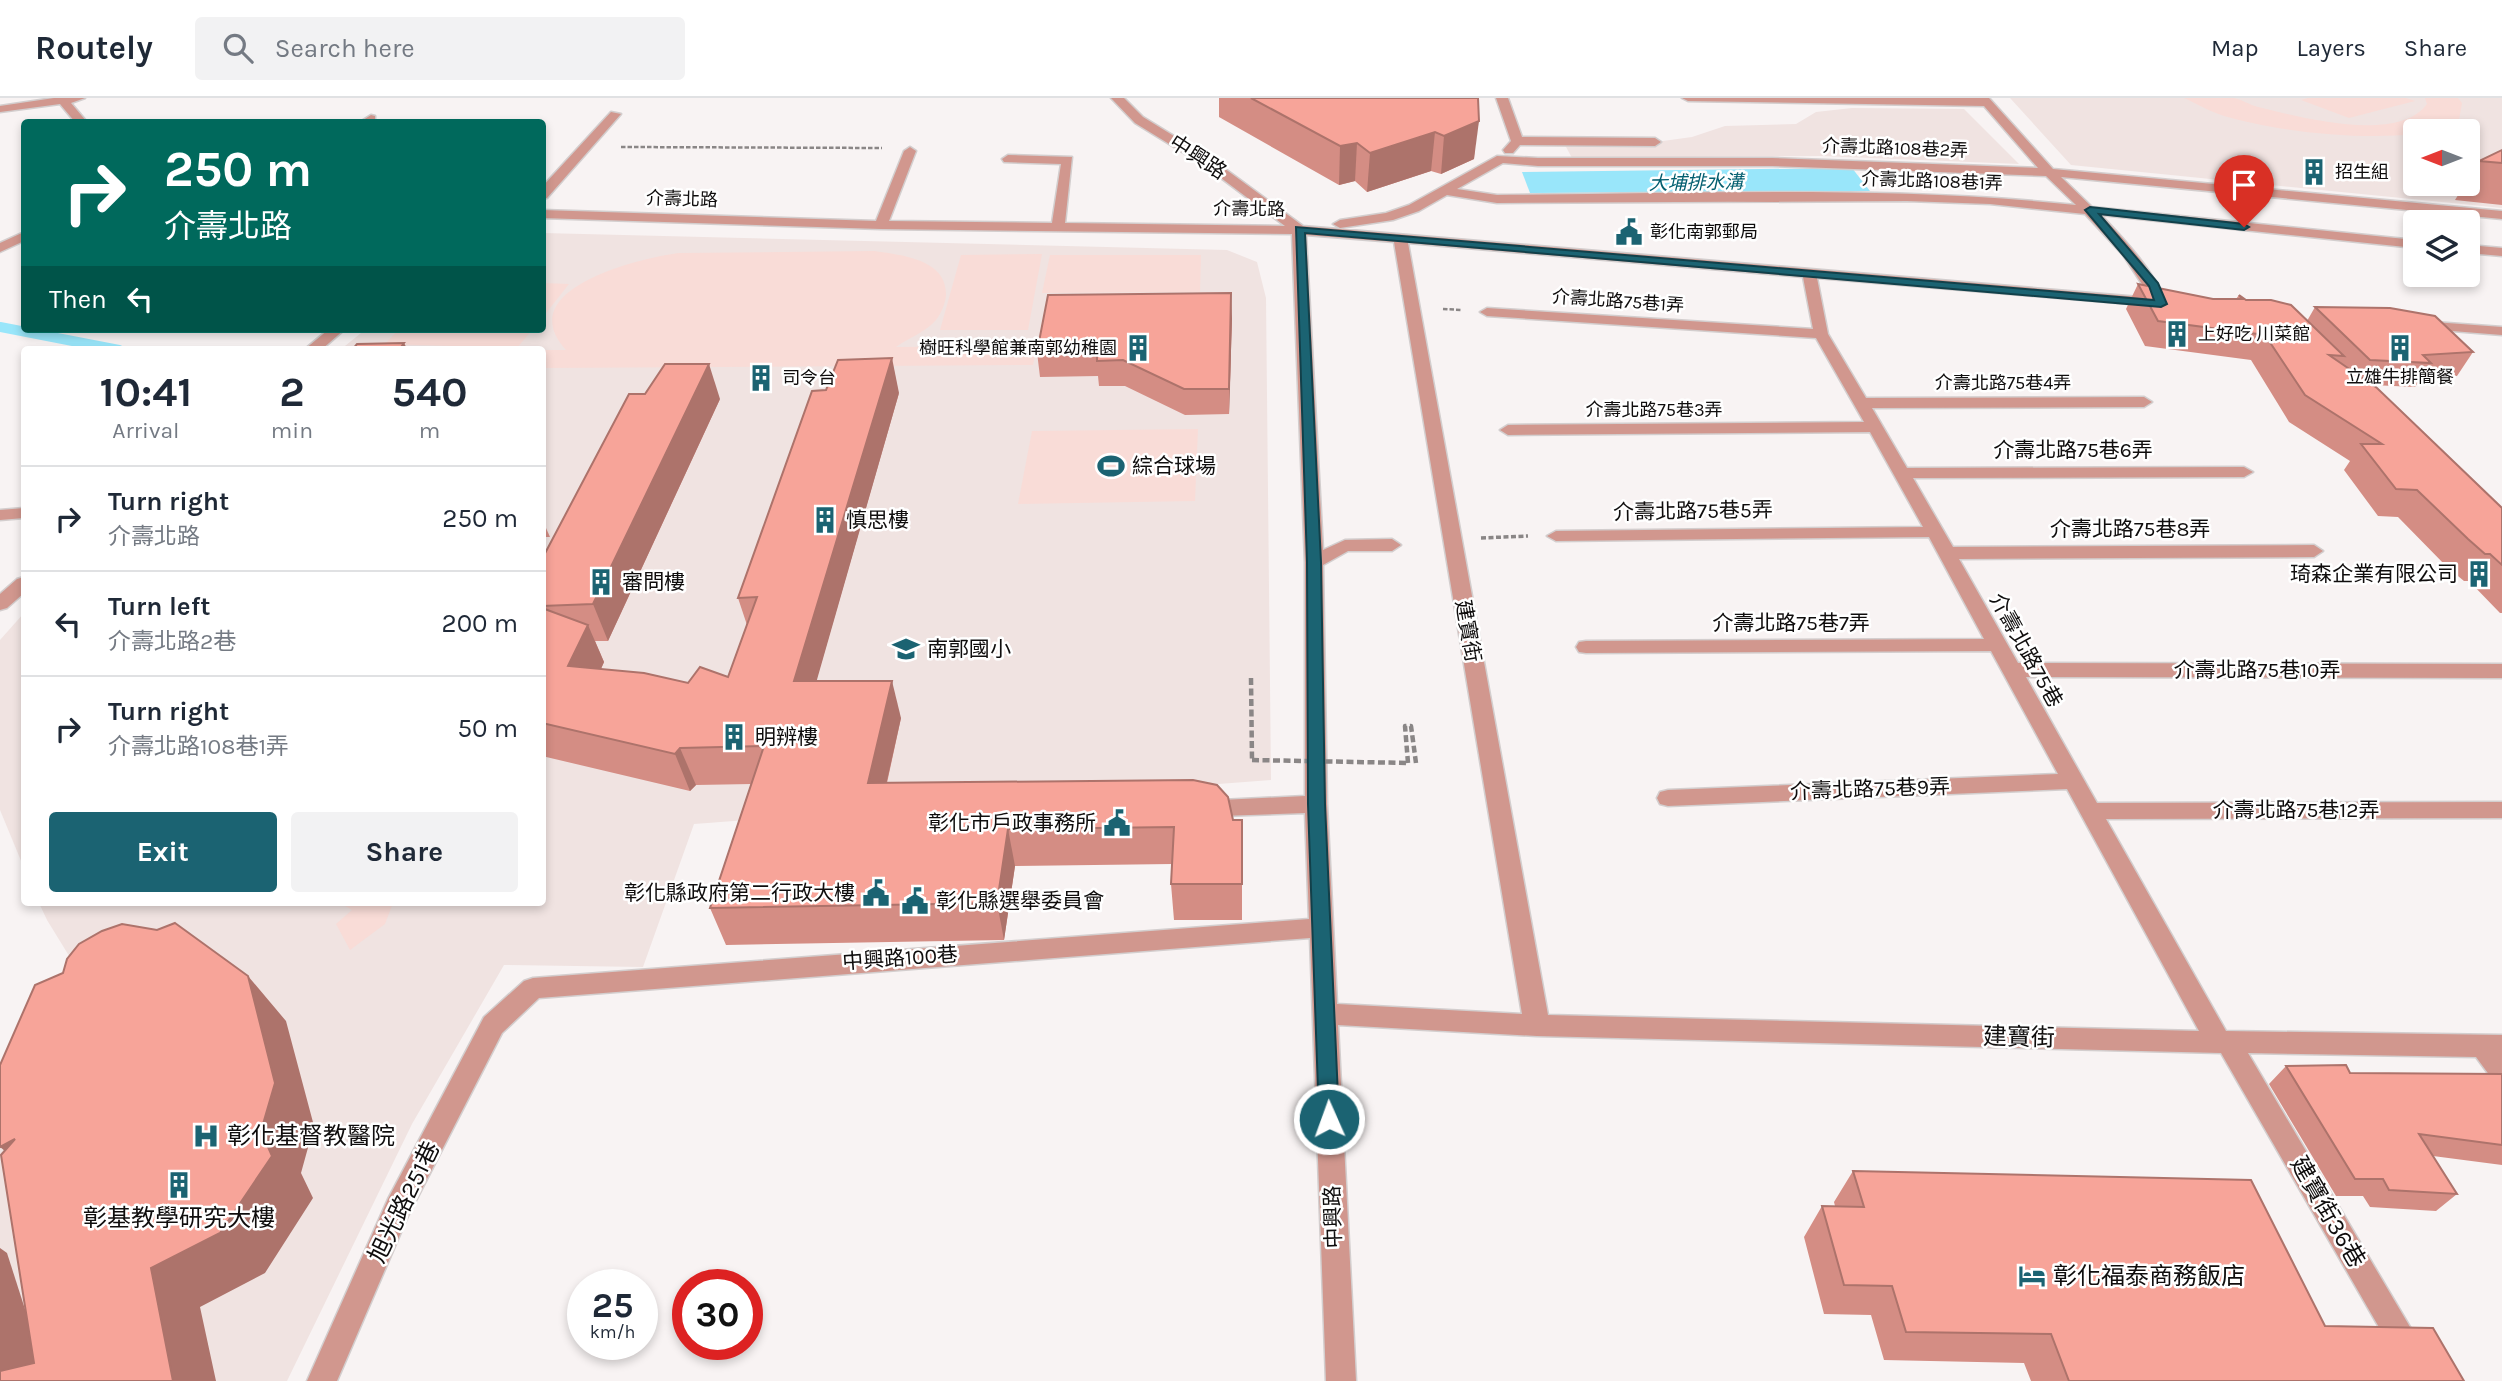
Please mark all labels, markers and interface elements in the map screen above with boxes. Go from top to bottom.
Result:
search box [195,17,685,80]
text: Routely [35,29,153,67]
icon: search [219,29,257,67]
text: Search here [275,33,415,64]
text: Map [2211,34,2259,62]
text: Layers [2297,34,2366,62]
text: Share [2404,34,2467,62]
north arrow [2403,119,2480,196]
map controls [2403,119,2480,287]
street label: 中興路 [1165,130,1231,184]
street label: 介壽北路108巷2弄 [1822,134,1968,162]
text: 250 m [164,141,312,198]
icon: right [49,147,140,238]
pin [2214,155,2274,227]
building icon: 招生組 [2299,157,2329,187]
place label: 招生組 [2335,161,2389,183]
icon: arrive [2225,166,2263,204]
street label: 介壽北路108巷1弄 [1861,168,2003,194]
water label: 大埔排水溝 [1648,171,1747,195]
street label: 介壽北路 [646,187,718,211]
street label: 介壽北路 [1213,197,1285,221]
text: 介壽北路 [164,208,292,245]
button: layers [2403,210,2480,287]
public building icon: 彰化南郭郵局 [1614,217,1644,247]
place label: 彰化南郭郵局 [1650,221,1758,243]
icon: left [121,280,159,318]
text: Then [49,284,107,315]
street label: 介壽北路75巷1弄 [1551,285,1685,317]
building icon: 上好吃 川菜館 [2162,319,2192,349]
place label: 上好吃 川菜館 [2198,323,2310,345]
building icon: 樹旺科學館兼南郭幼稚園 [1123,333,1153,363]
building icon: 立雄牛排簡餐 [2385,333,2415,363]
place label: 樹旺科學館兼南郭幼稚園 [919,337,1117,359]
building icon: 司令台 [746,363,776,393]
place label: 立雄牛排簡餐 [2346,366,2454,388]
text: 10:41 [99,367,192,417]
text: 2 [279,367,305,417]
text: 540 [392,367,468,417]
place label: 司令台 [782,367,836,389]
street label: 介壽北路75巷4弄 [1935,372,2071,394]
street label: 介壽北路75巷3弄 [1585,399,1723,421]
text: Arrival [112,417,180,444]
text: min [271,417,313,444]
text: m [419,417,440,444]
street label: 介壽北路75巷6弄 [1993,438,2153,462]
sports icon: 綜合球場 [1096,451,1126,481]
place label: 綜合球場 [1132,454,1216,478]
text: Turn right [108,486,229,517]
street label: 介壽北路75巷5弄 [1613,498,1773,524]
icon: right [49,500,87,538]
text: 250 m [442,503,518,534]
building icon: 慎思樓 [810,505,840,535]
place label: 慎思樓 [846,508,909,532]
street label: 介壽北路75巷8弄 [2050,517,2210,541]
text: 介壽北路 [108,523,200,550]
building icon: 琦森企業有限公司 [2464,559,2494,589]
place label: 琦森企業有限公司 [2290,562,2458,586]
building icon: 審問樓 [586,567,616,597]
place label: 審問樓 [622,570,685,594]
street label: 介壽北路75巷 [1985,589,2067,711]
text: Turn left [108,591,210,622]
street label: 建寶街 [1451,598,1485,664]
icon: left [49,605,87,643]
text: 200 m [442,608,518,639]
street label: 介壽北路75巷7弄 [1712,611,1870,635]
text: 介壽北路2巷 [108,628,236,655]
school or university icon: 南郭國小 [891,634,921,664]
place label: 南郭國小 [927,637,1011,661]
street label: 介壽北路75巷10弄 [2173,658,2341,682]
text: Turn right [108,696,229,727]
icon: right [49,710,87,748]
text: 50 m [457,713,518,744]
building icon: 明辨樓 [719,722,749,752]
place label: 明辨樓 [755,725,818,749]
text: 介壽北路108巷1弄 [108,733,289,760]
street label: 介壽北路75巷9弄 [1790,774,1950,804]
street label: 介壽北路75巷12弄 [2213,798,2379,822]
public building icon: 彰化市戶政事務所 [1102,808,1132,838]
place label: 彰化市戶政事務所 [928,811,1096,835]
button: Exit [49,812,277,892]
button: Share [291,812,518,892]
public building icon: 彰化縣政府第二行政大樓 [861,878,891,908]
place label: 彰化縣政府第二行政大樓 [624,881,855,905]
public building icon: 彰化縣選舉委員會 [900,886,930,916]
place label: 彰化縣選舉委員會 [936,889,1104,913]
street label: 中興路100巷 [841,942,959,974]
street label: 建寶街 [1983,1022,2055,1052]
position arrow [1292,1082,1366,1156]
hospital icon: 彰化基督教醫院 [191,1121,221,1151]
place label: 彰化基督教醫院 [227,1122,395,1150]
street label: 旭光路251巷 [363,1137,445,1267]
street label: 建寶街36巷 [2285,1151,2371,1273]
building icon: 彰基教學研究大樓 [164,1170,194,1200]
street label: 中興路 [1320,1185,1346,1249]
place label: 彰基教學研究大樓 [83,1204,275,1232]
hotel icon: 彰化福泰商務飯店 [2017,1261,2047,1291]
place label: 彰化福泰商務飯店 [2053,1262,2245,1290]
speed limit sign: 30 [672,1269,763,1360]
text: 25 [592,1285,633,1326]
text: km/h [590,1321,635,1343]

